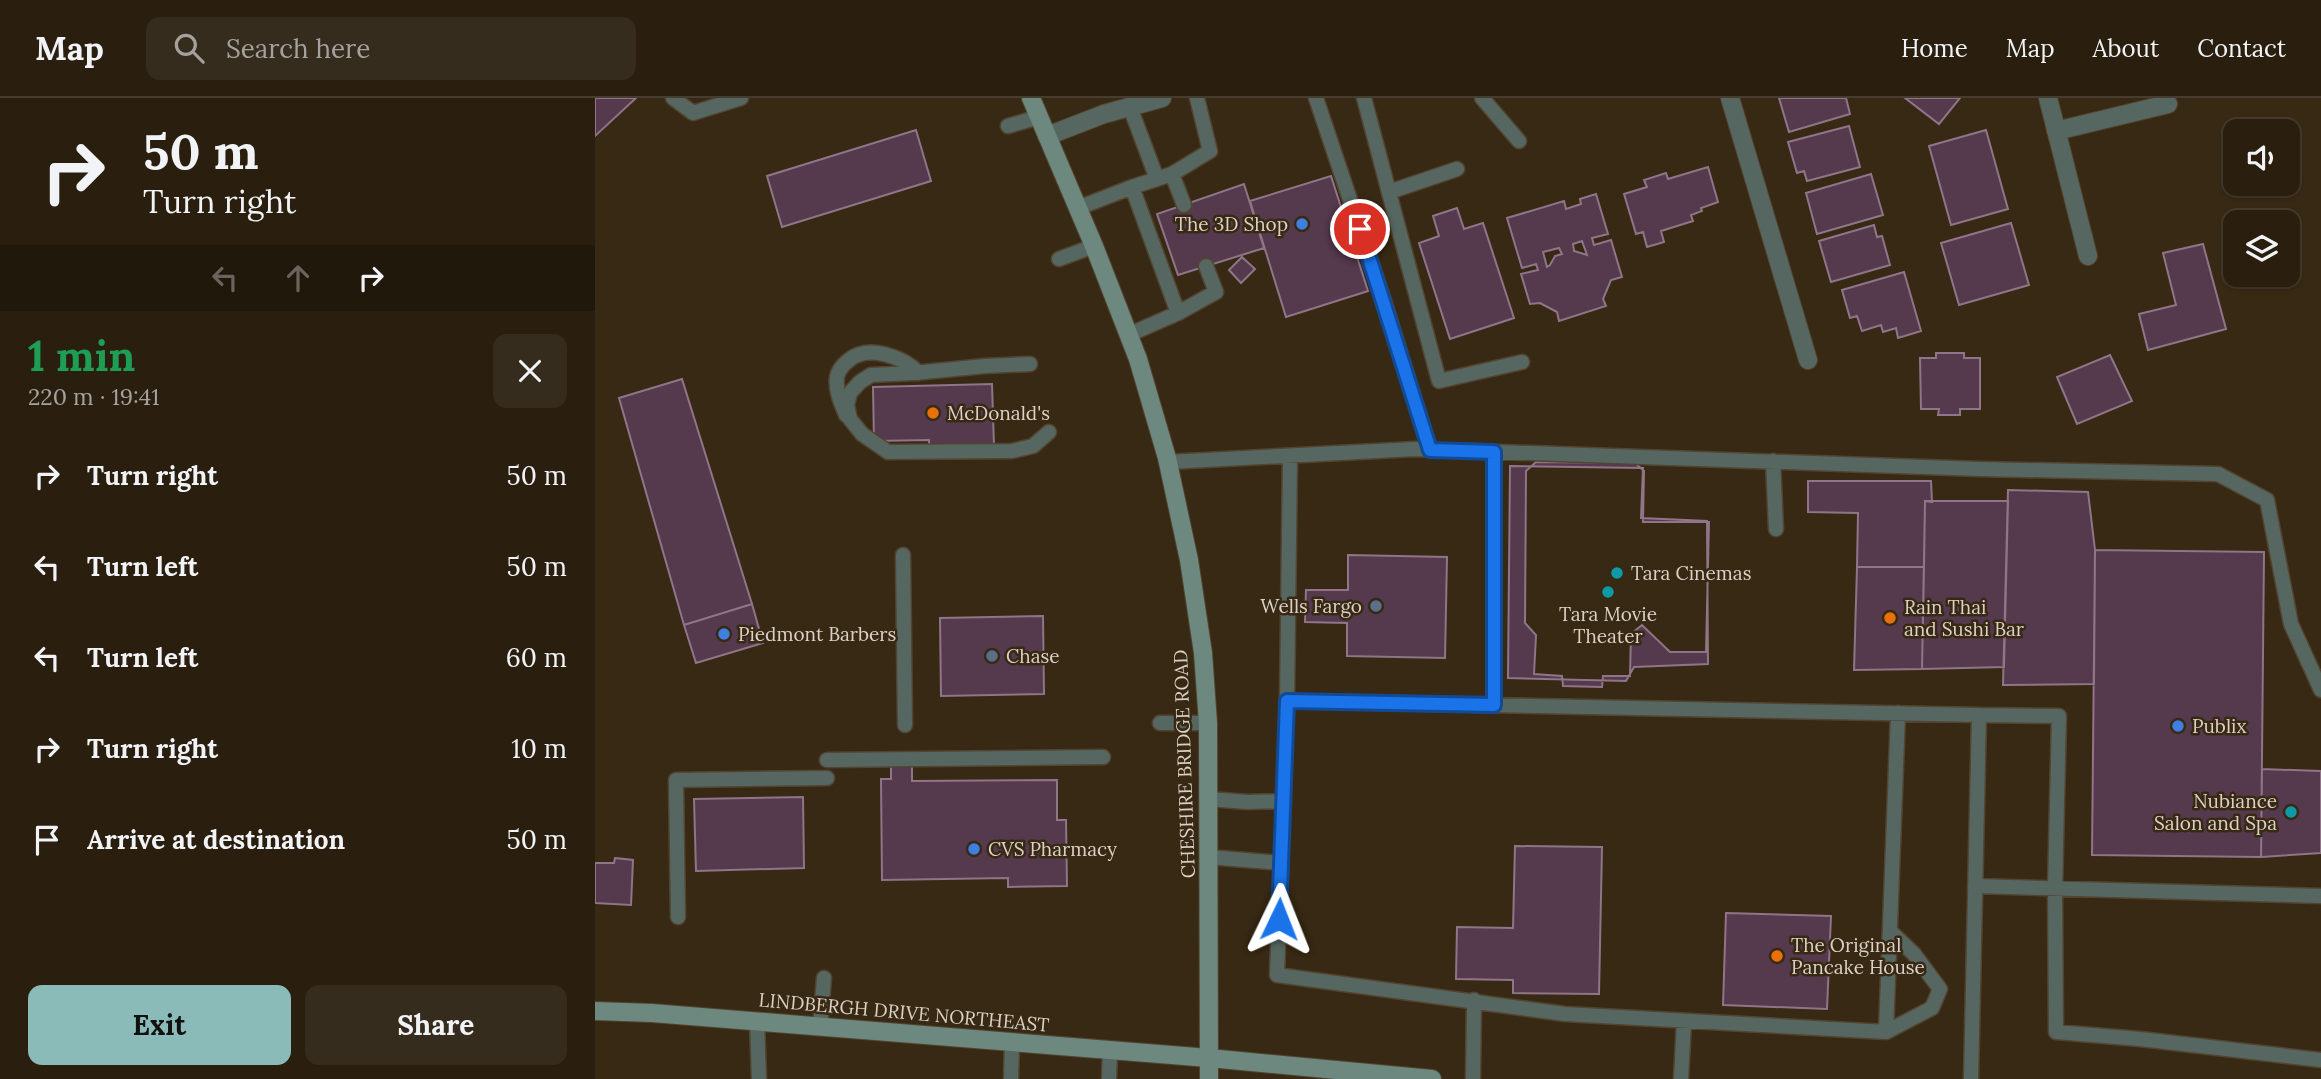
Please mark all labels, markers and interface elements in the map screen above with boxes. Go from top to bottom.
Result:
search box [146,17,636,80]
text: Map [35,27,104,69]
icon: search [170,29,208,67]
text: Search here [226,32,370,65]
text: Home [1901,33,1968,64]
text: Map [2006,33,2055,64]
text: About [2093,33,2159,64]
text: Contact [2197,33,2286,64]
map controls [2223,119,2300,287]
button: sound [2223,119,2300,196]
text: 50 m [143,120,259,182]
icon: right [28,126,119,217]
text: Turn right [143,181,296,222]
pin [1330,199,1390,259]
icon: arrive [1341,210,1379,248]
button: layers [2223,210,2300,287]
place label: The 3D Shop [1175,212,1288,236]
marker: The 3D Shop [1294,216,1310,232]
icon: left [206,259,244,297]
icon: ahead [279,259,317,297]
icon: right [352,259,390,297]
text: 1 min [28,329,135,383]
button: close [493,334,567,408]
text: 220 m · 19:41 [28,382,160,411]
place label: McDonald's [947,401,1050,425]
marker: McDonald's [925,405,941,421]
icon: right [28,457,66,495]
text: Turn right [87,459,218,492]
text: 50 m [507,459,567,492]
icon: left [28,548,66,586]
text: Turn left [87,550,198,583]
text: 50 m [507,550,567,583]
place label: Tara Cinemas [1631,561,1752,585]
marker: Tara Cinemas [1609,565,1625,581]
marker: Tara Movie Theater [1600,584,1616,600]
place label: Wells Fargo [1260,594,1362,618]
place label: Rain Thai and Sushi Bar [1904,595,2025,641]
marker: Wells Fargo [1368,598,1384,614]
place label: Tara Movie Theater [1559,602,1657,648]
marker: Rain Thai and Sushi Bar [1882,610,1898,626]
place label: Piedmont Barbers [738,622,897,646]
marker: Piedmont Barbers [716,626,732,642]
icon: left [28,639,66,677]
text: Turn left [87,641,198,674]
text: 60 m [506,641,567,674]
place label: Chase [1006,644,1060,668]
marker: Chase [984,648,1000,664]
street label: CHESHIRE BRIDGE ROAD [1168,649,1200,879]
place label: Publix [2192,714,2247,738]
marker: Publix [2170,718,2186,734]
icon: right [28,730,66,768]
text: Turn right [87,732,218,765]
text: 10 m [511,732,567,765]
place label: Nubiance Salon and Spa [2154,789,2277,835]
marker: Nubiance Salon and Spa [2283,804,2299,820]
icon: arrive [28,821,66,859]
text: Arrive at destination [87,823,345,856]
text: 50 m [507,823,567,856]
place label: CVS Pharmacy [988,837,1117,861]
marker: CVS Pharmacy [966,841,982,857]
position arrow [1242,882,1316,956]
place label: The Original Pancake House [1791,933,1925,979]
marker: The Original Pancake House [1769,948,1785,964]
button: Exit [28,985,291,1065]
button: Share [305,985,567,1065]
street label: LINDBERGH DRIVE NORTHEAST [758,987,1050,1037]

